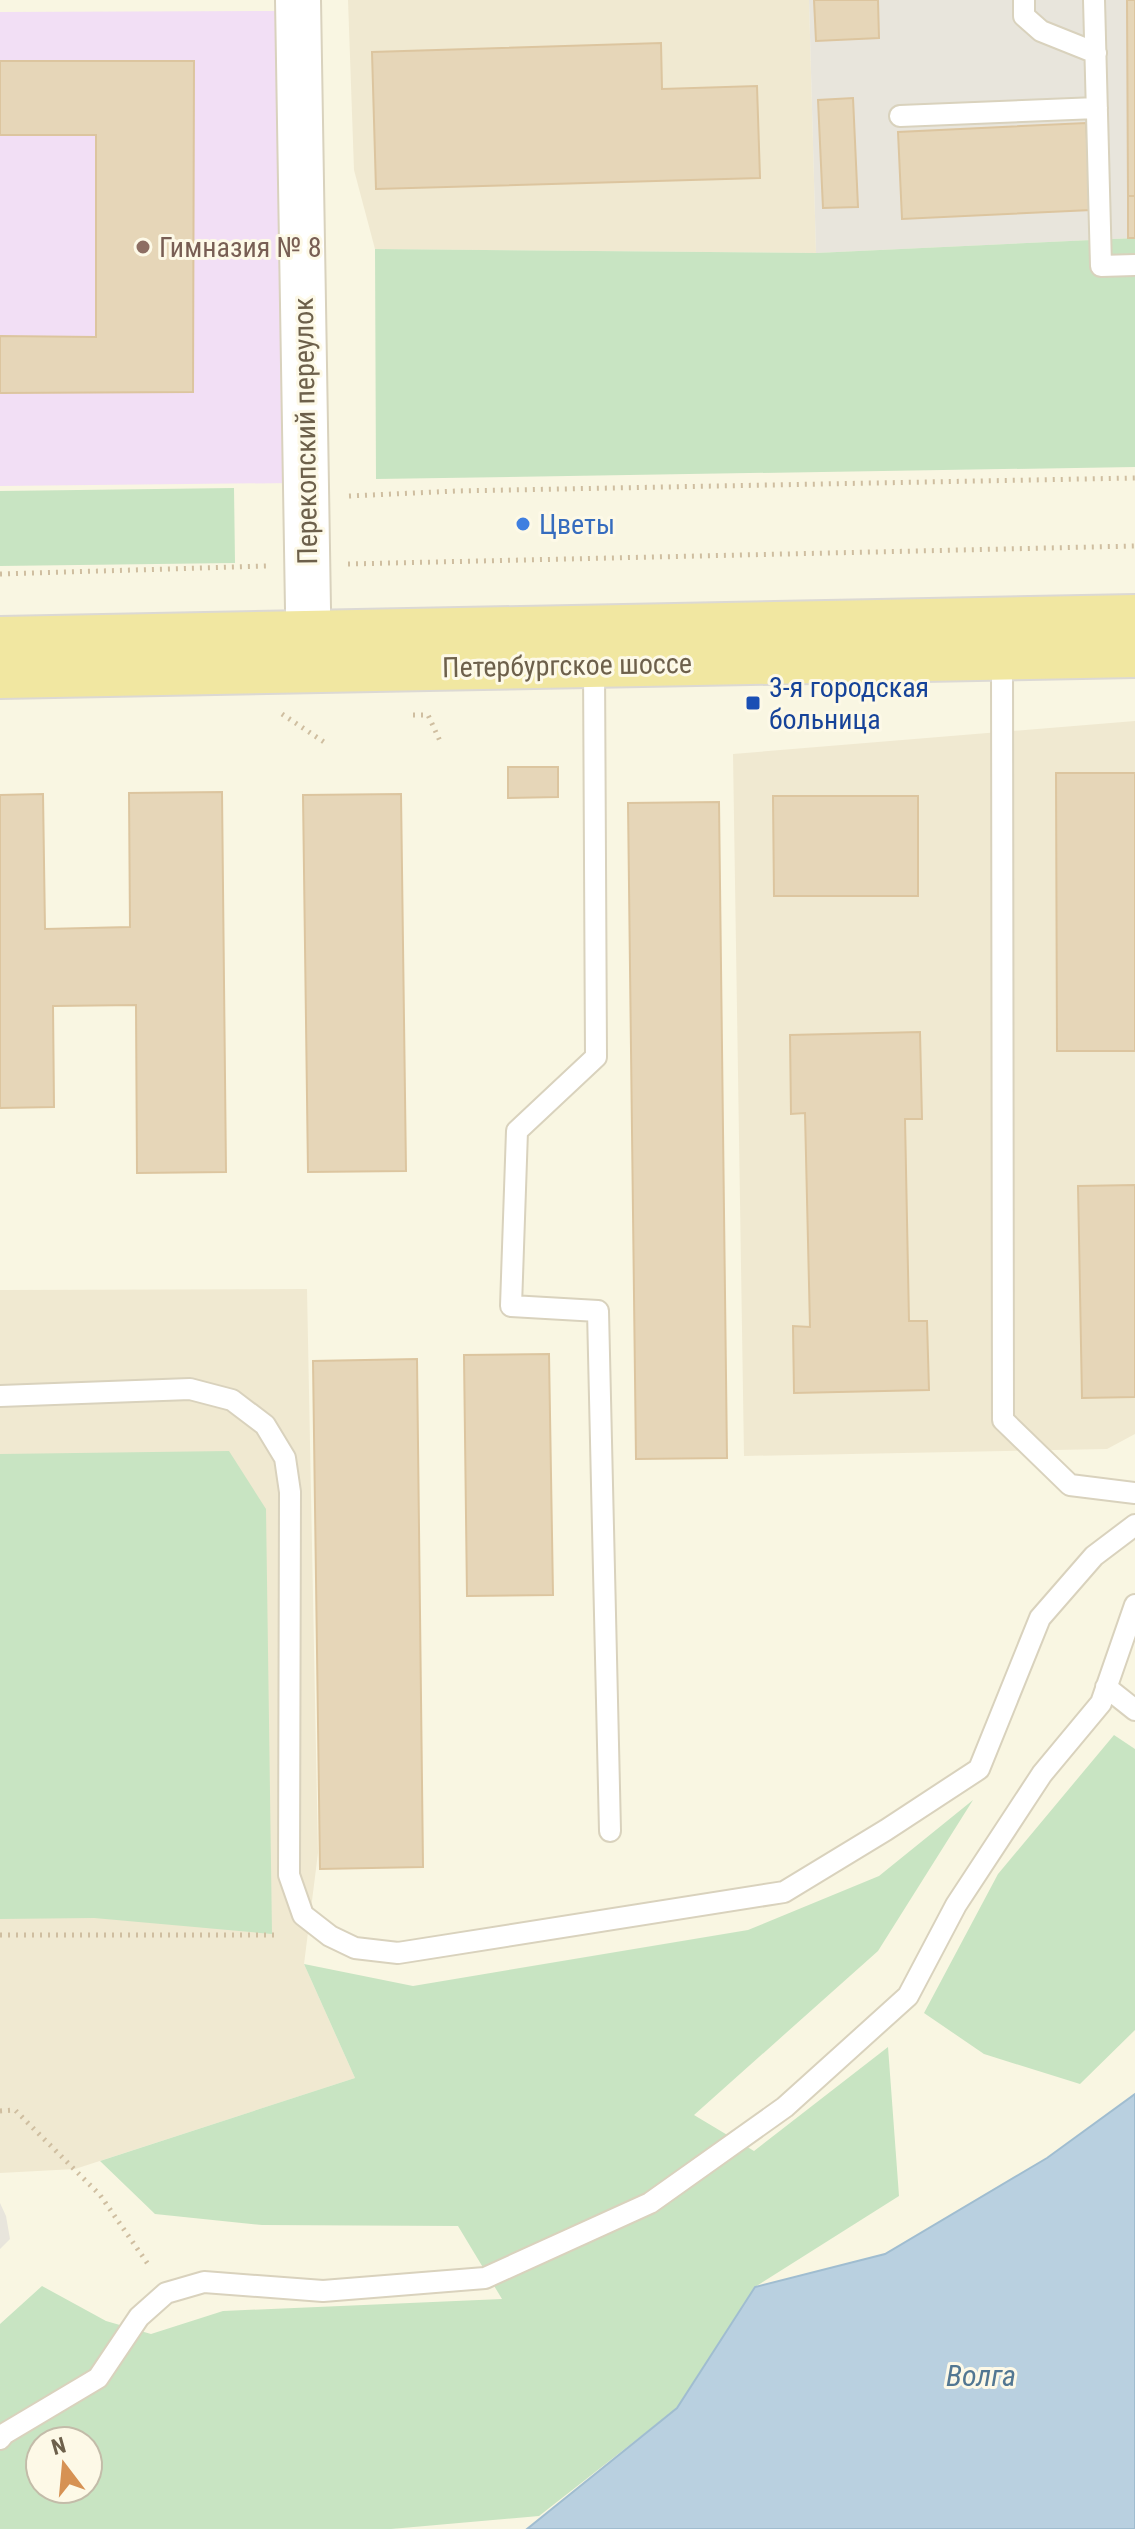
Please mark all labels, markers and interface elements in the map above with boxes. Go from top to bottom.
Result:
place label: Гимназия № 8 [159,231,322,264]
marker: Гимназия № 8 [134,238,152,256]
street label: Перекопский переулок [287,297,324,565]
place label: Цветы [539,508,615,541]
marker: Цветы [514,515,532,533]
street label: Петербургское шоссе [442,647,692,684]
place label: 3-я городская больница [769,671,929,736]
marker: 3-я городская больница [744,694,762,712]
water label: Волга [946,2358,1016,2393]
north arrow [24,2425,104,2505]
text: N [49,2432,69,2460]

